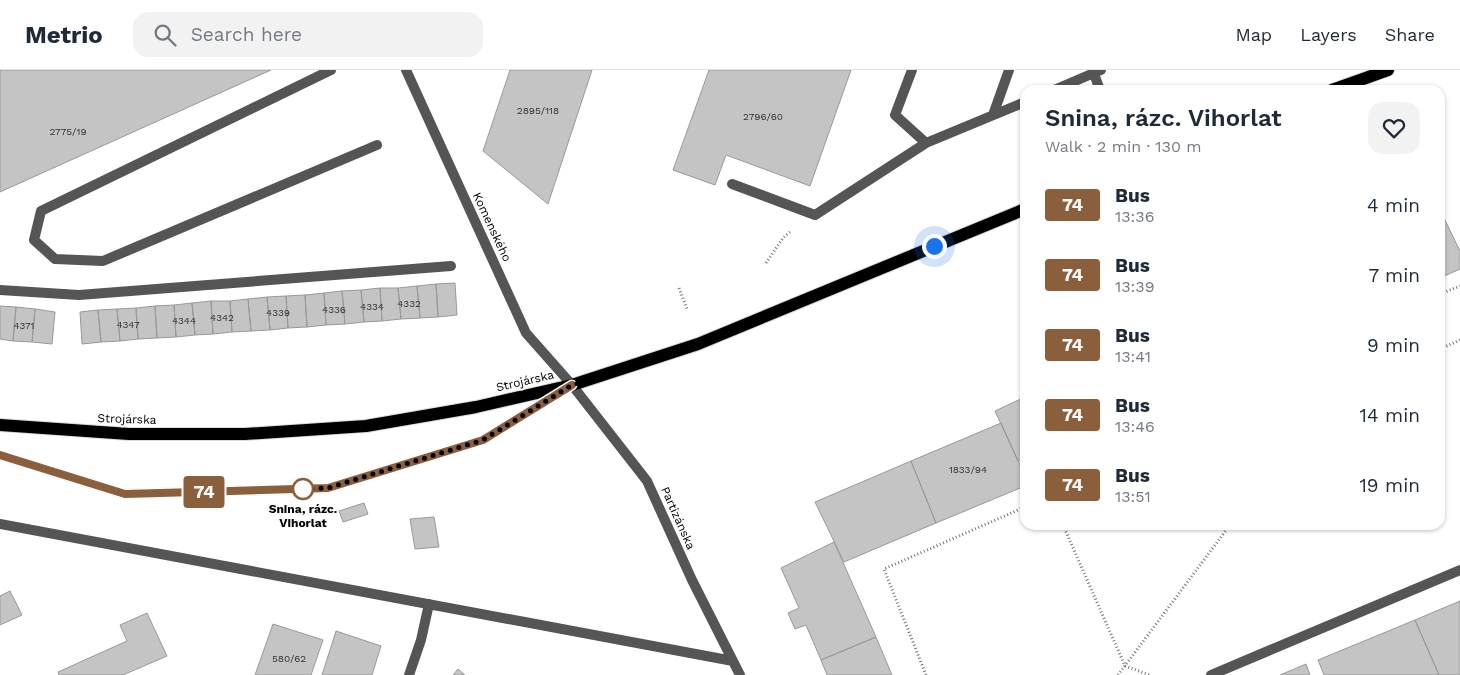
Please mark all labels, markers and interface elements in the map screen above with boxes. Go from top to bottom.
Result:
search box [133,12,483,57]
text: Metrio [25,21,103,49]
icon: search [151,21,179,49]
text: Search here [191,23,302,46]
text: Map [1235,24,1272,45]
text: Layers [1300,24,1357,45]
text: Share [1385,24,1435,45]
button: heart [1368,102,1420,154]
text: Snina, rázc. Vihorlat [1045,104,1282,132]
house number: 2895/118 [517,105,559,116]
house number: 2796/60 [743,111,783,122]
house number: 2775/19 [49,126,87,137]
text: Walk · 2 min · 130 m [1045,137,1202,156]
text: Bus [1115,184,1150,207]
street label: Komenského [470,190,514,264]
text: 74 [1062,194,1083,215]
text: 4 min [1367,194,1420,217]
text: 13:36 [1115,207,1154,226]
your location [922,234,947,259]
text: Bus [1115,254,1150,277]
text: 74 [1062,264,1083,285]
text: 7 min [1369,264,1420,287]
text: 13:39 [1115,277,1155,296]
house number: 4332 [397,298,421,309]
house number: 4334 [360,301,384,312]
house number: 4336 [322,304,346,315]
house number: 4339 [266,307,290,318]
house number: 4342 [210,312,234,323]
house number: 4344 [172,315,196,326]
house number: 4347 [116,319,140,330]
house number: 4371 [13,320,35,331]
text: Bus [1115,324,1150,347]
text: 74 [1062,334,1083,355]
text: 9 min [1367,334,1420,357]
text: 13:41 [1115,347,1151,366]
street label: Strojárska [495,367,556,394]
text: Bus [1115,394,1150,417]
text: 74 [1062,404,1083,425]
text: 14 min [1360,404,1420,427]
street label: Strojárska [97,411,157,427]
text: 13:46 [1115,417,1155,436]
house number: 1833/94 [949,464,987,475]
text: Bus [1115,464,1150,487]
text: 74 [1062,474,1083,495]
text: 19 min [1359,474,1420,497]
line badge: 74 [182,476,226,508]
marker: Snina, rázc. Vihorlat [292,478,314,500]
text: 74 [193,481,215,502]
street label: Partizánska [658,484,698,552]
text: 13:51 [1115,487,1151,506]
place label: Snina, rázc. Vihorlat [269,502,337,530]
house number: 580/62 [272,653,306,664]

